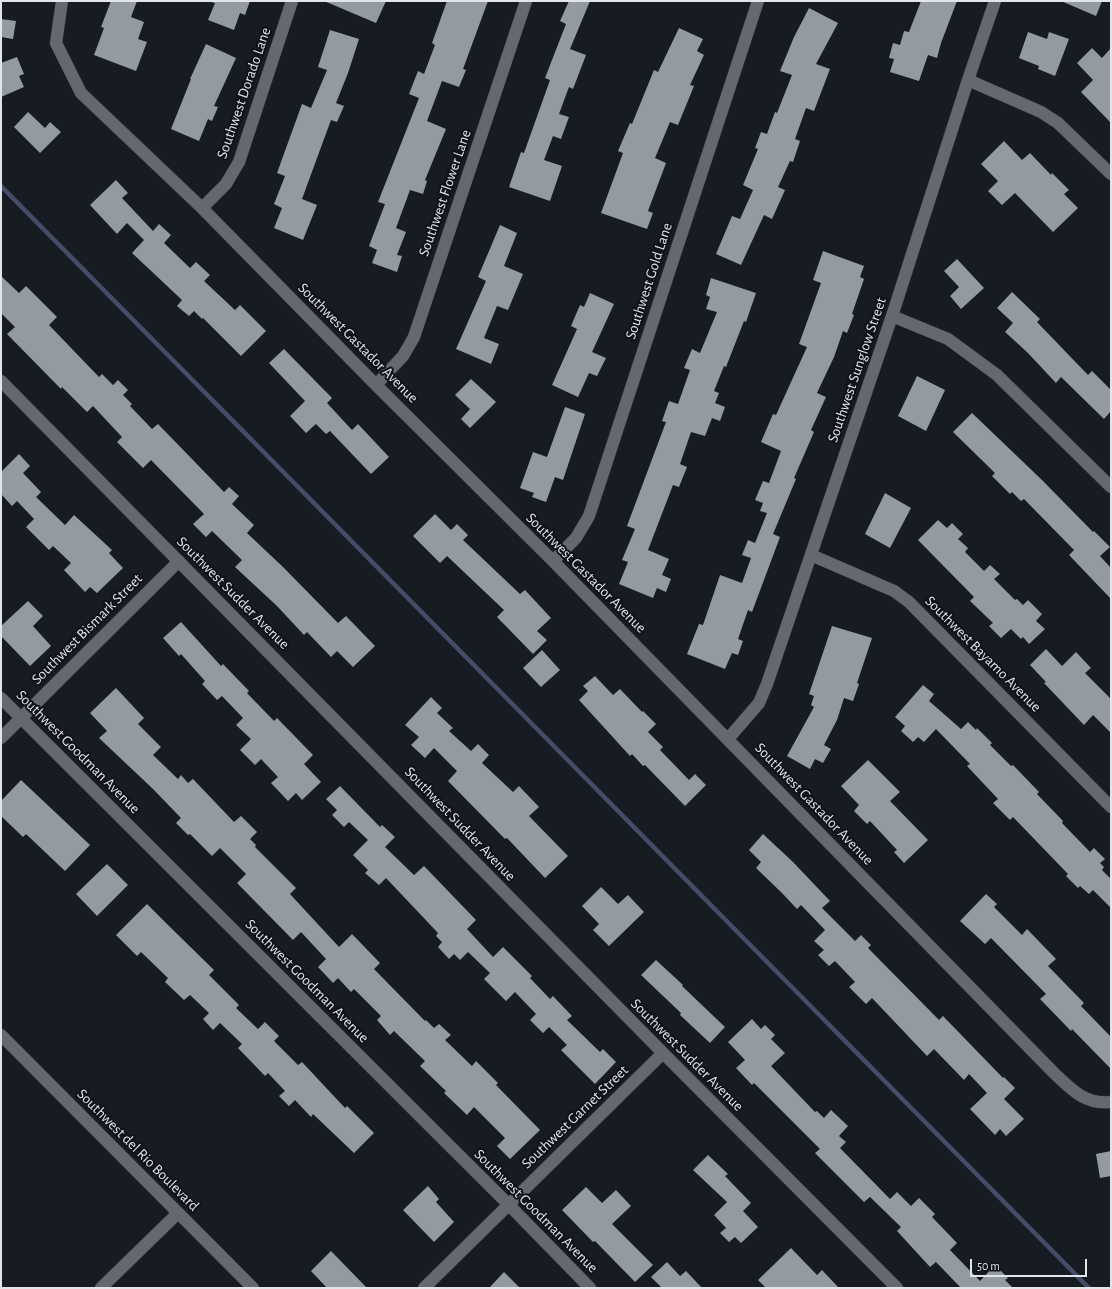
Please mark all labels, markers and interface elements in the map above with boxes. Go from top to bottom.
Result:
street label: Southwest Dorado Lane [213,25,275,161]
street label: Southwest Flower Lane [415,127,475,259]
street label: Southwest Gold Lane [622,220,676,342]
street label: Southwest Gastador Avenue [294,279,422,407]
street label: Southwest Sunglow Street [824,295,890,445]
street label: Southwest Gastador Avenue [522,509,650,637]
street label: Southwest Sudder Avenue [173,533,293,653]
street label: Southwest Bismark Street [28,570,146,688]
street label: Southwest Bayamo Avenue [921,592,1045,716]
street label: Southwest Goodman Avenue [12,686,144,818]
street label: Southwest Gastador Avenue [751,739,877,869]
street label: Southwest Sudder Avenue [401,763,519,885]
street label: Southwest Goodman Avenue [241,915,373,1047]
street label: Southwest Sudder Avenue [627,995,747,1115]
street label: Southwest Garnet Street [518,1061,632,1173]
street label: Southwest del Rio Boulevard [73,1085,203,1215]
street label: Southwest Goodman Avenue [470,1145,602,1277]
scale bar [972,1251,1089,1277]
text: 50 m [977,1260,1000,1272]

